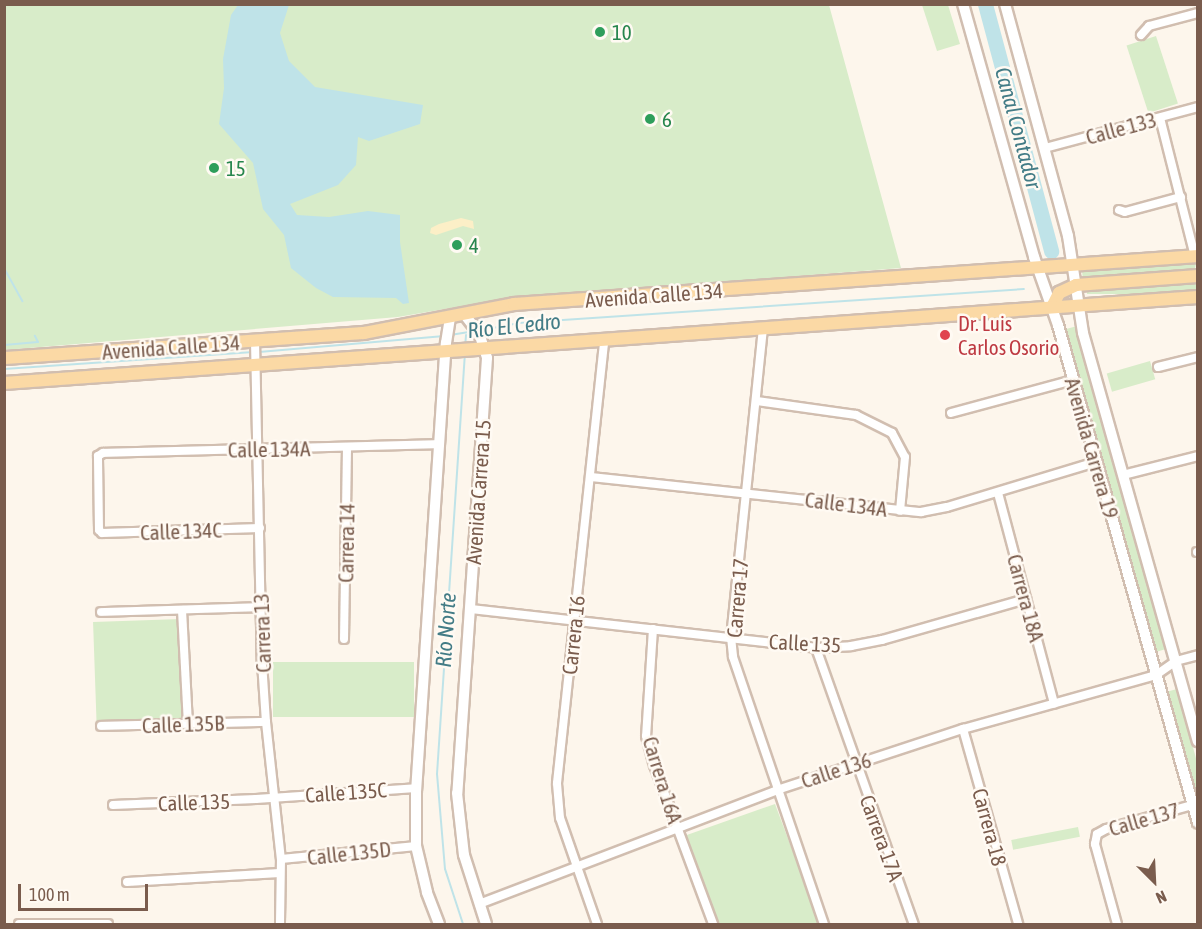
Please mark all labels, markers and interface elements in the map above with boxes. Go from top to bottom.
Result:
place label: 10 [612,19,632,45]
marker: 10 [593,25,607,39]
water label: Canal Contador [989,65,1047,191]
place label: 6 [662,106,672,132]
street label: Calle 133 [1083,106,1159,150]
marker: 6 [643,112,657,126]
place label: 15 [226,155,246,181]
marker: 15 [207,161,221,175]
place label: 4 [469,232,479,258]
marker: 4 [450,238,464,252]
street label: Avenida Calle 134 [584,278,724,312]
water label: Río El Cedro [466,308,562,344]
place label: Dr. Luis Carlos Osorio [958,310,1059,360]
marker: Dr. Luis Carlos Osorio [936,326,954,344]
street label: Avenida Calle 134 [101,330,241,364]
street label: Avenida Carrera 19 [1060,375,1124,521]
street label: Avenida Carrera 15 [460,419,496,565]
street label: Calle 134A [228,436,310,462]
street label: Calle 134A [804,486,888,522]
street label: Carrera 14 [333,503,359,583]
street label: Calle 134C [140,517,222,545]
street label: Carrera 18A [1002,551,1050,645]
street label: Carrera 17 [721,557,753,639]
water label: Río Norte [430,592,462,668]
street label: Carrera 13 [248,593,276,673]
street label: Carrera 16 [556,594,590,676]
street label: Calle 135 [768,629,842,657]
street label: Calle 135B [142,710,224,738]
street label: Carrera 16A [638,733,688,827]
street label: Calle 136 [798,747,874,793]
street label: Calle 135C [304,777,388,807]
street label: Carrera 18 [968,785,1012,869]
street label: Calle 135 [158,788,230,816]
street label: Carrera 17A [855,792,909,884]
street label: Calle 137 [1106,797,1182,841]
street label: Calle 135D [306,836,392,870]
north arrow [1124,851,1184,911]
scale bar [21,872,152,910]
text: 100 m [29,884,70,905]
text: N [1153,887,1169,908]

